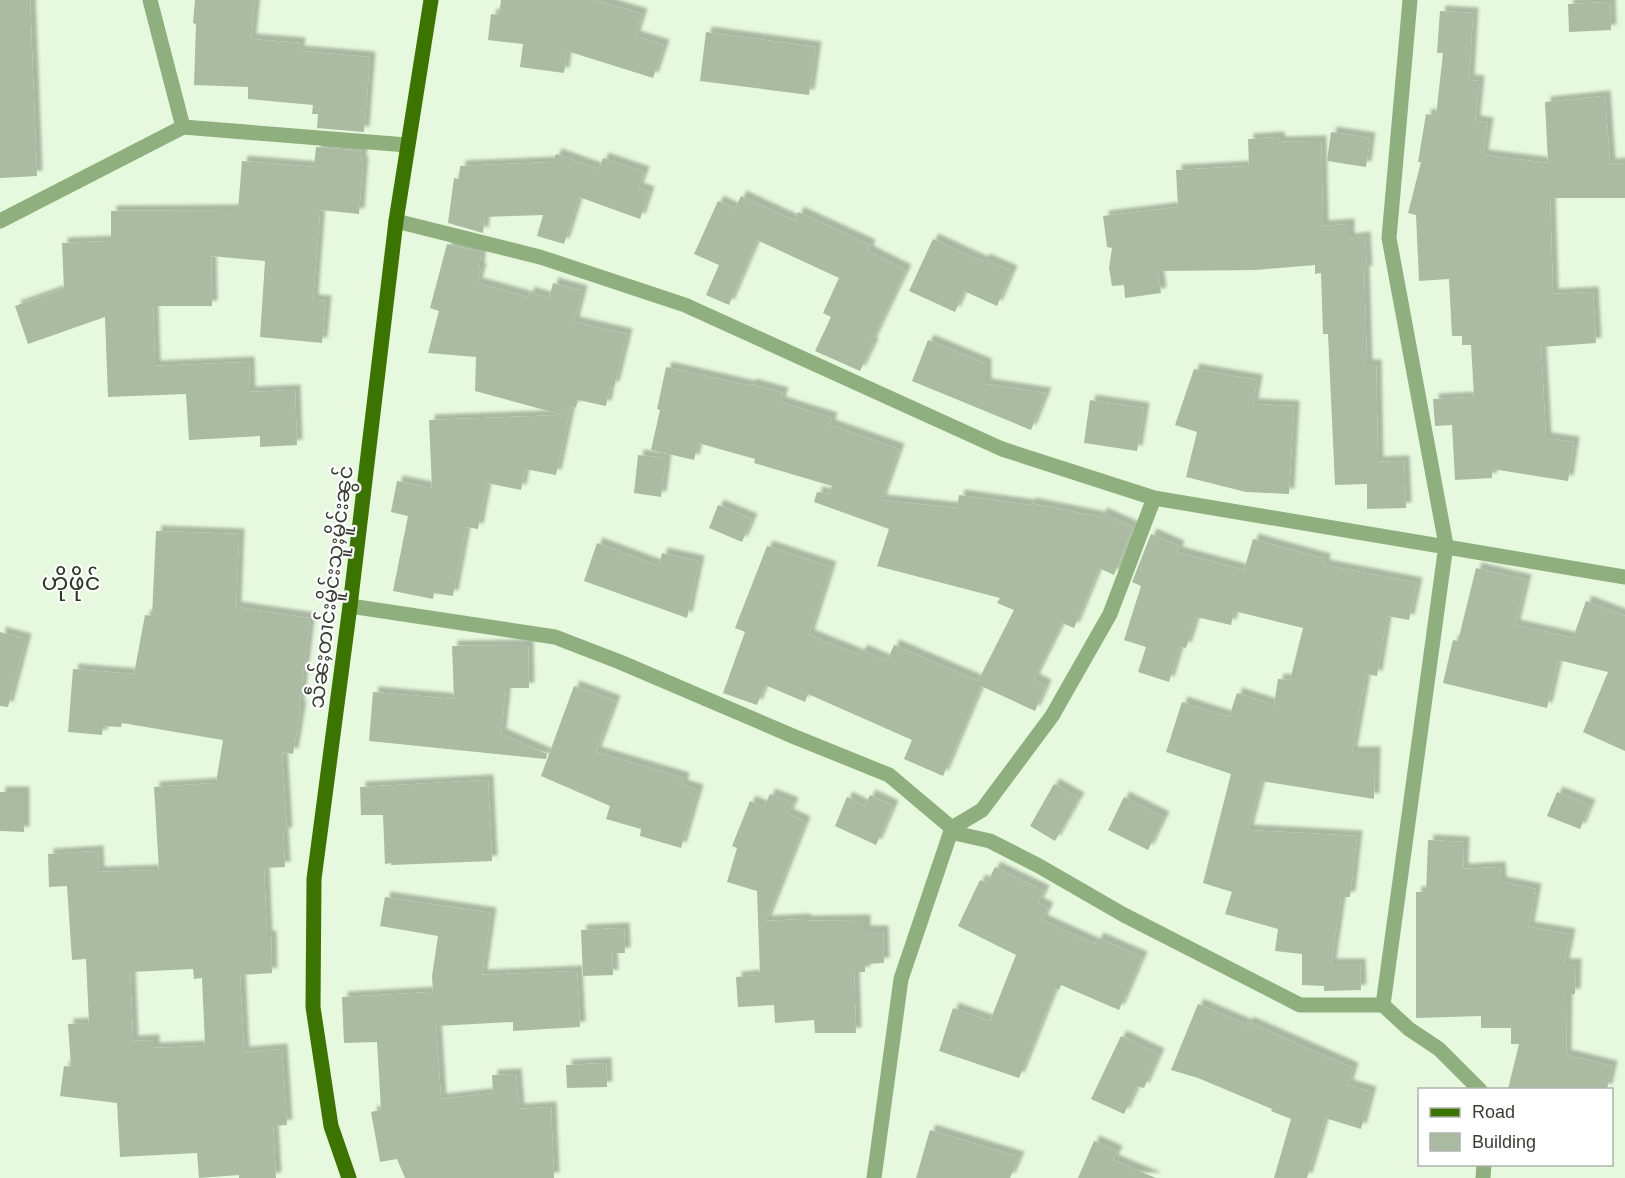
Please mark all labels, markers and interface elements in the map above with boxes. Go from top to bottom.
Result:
street label: သဵၼ်ႈတၢင်းမိူင်းသူႈမိူင်းၼွင် [300,464,363,711]
district label: ဟိုဖိုင် [42,566,100,601]
legend [1418,1088,1613,1166]
text: Road [1472,1102,1515,1122]
text: Building [1472,1132,1536,1152]

